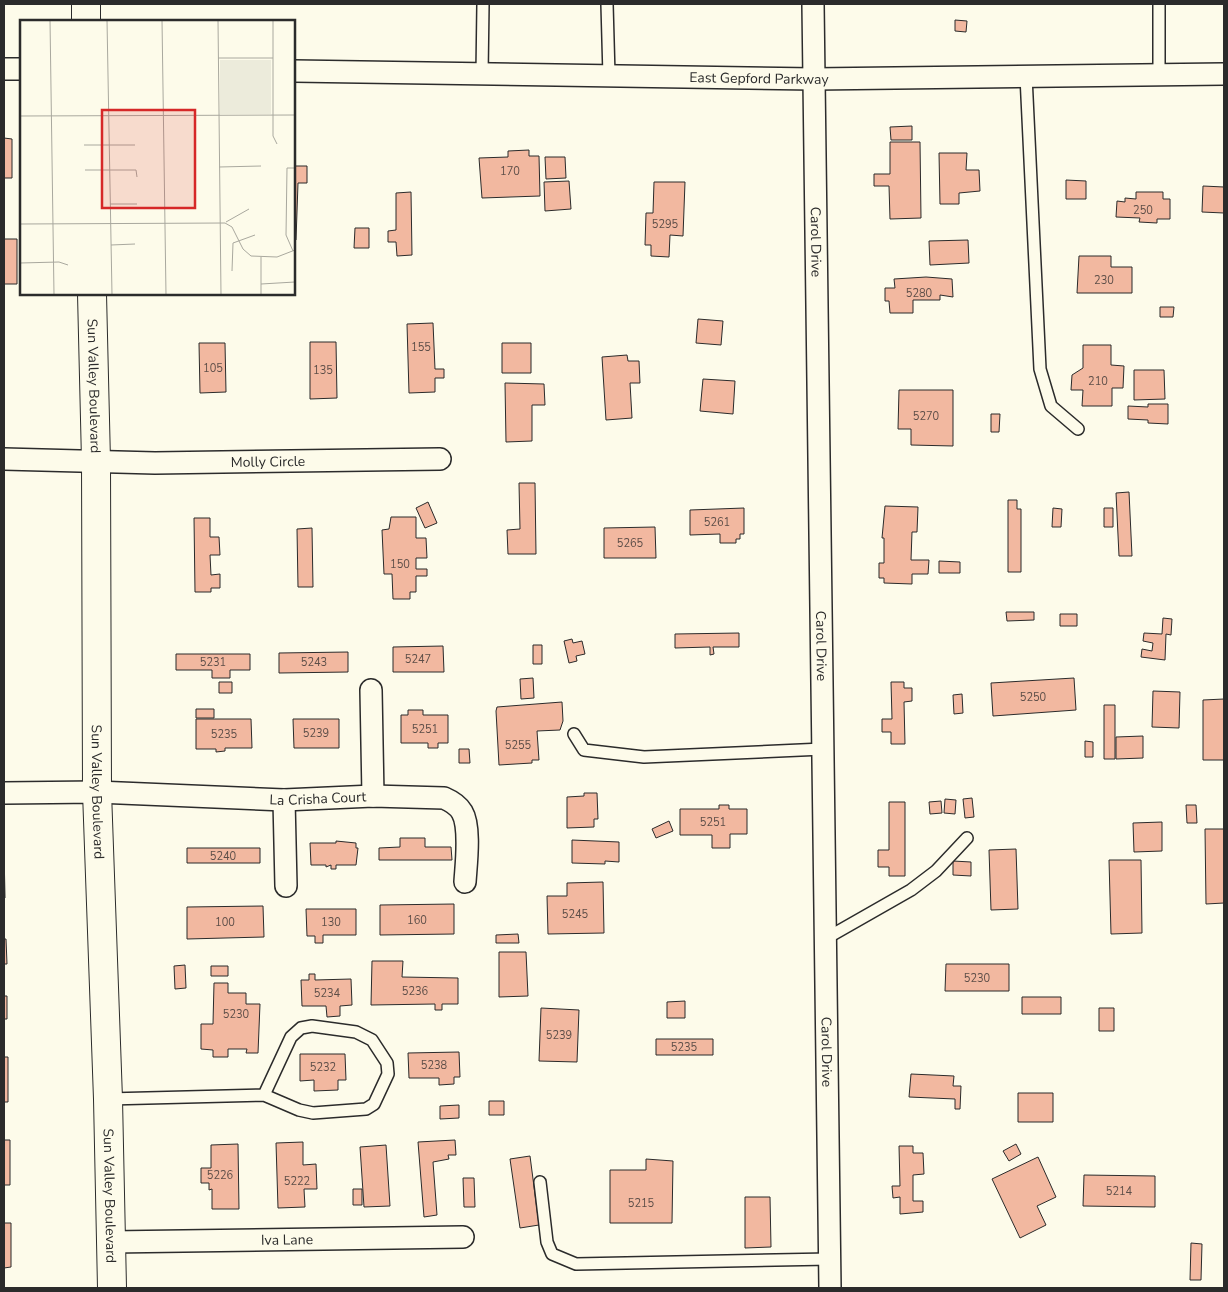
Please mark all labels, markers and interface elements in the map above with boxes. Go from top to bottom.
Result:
inset map [20,20,295,295]
street label: East Gepford Parkway [689,68,830,89]
house number: 170 [500,164,520,179]
house number: 250 [1133,203,1153,218]
street label: Carol Drive [806,207,826,277]
house number: 5295 [652,217,679,232]
house number: 230 [1094,273,1114,288]
house number: 5280 [906,286,933,301]
street label: Sun Valley Boulevard [83,318,105,454]
house number: 155 [411,340,431,355]
house number: 105 [203,361,223,376]
house number: 135 [313,363,333,378]
house number: 210 [1088,374,1108,389]
house number: 5270 [913,409,940,424]
street label: Molly Circle [231,452,305,472]
house number: 5261 [704,515,730,530]
house number: 5265 [617,536,644,551]
house number: 150 [390,557,410,572]
street label: Carol Drive [811,611,831,681]
house number: 5247 [405,652,431,667]
house number: 5231 [200,655,226,670]
house number: 5243 [301,655,327,670]
house number: 5250 [1020,690,1047,705]
house number: 5251 [412,722,438,737]
street label: Sun Valley Boulevard [87,724,108,860]
house number: 5239 [303,726,329,741]
house number: 5235 [211,727,238,742]
house number: 5255 [505,738,532,753]
street label: La Crisha Court [269,787,367,810]
house number: 5251 [700,815,726,830]
house number: 5240 [210,849,237,864]
house number: 5245 [562,907,589,922]
house number: 160 [407,913,427,928]
house number: 100 [215,915,235,930]
house number: 130 [321,915,341,930]
house number: 5230 [964,971,991,986]
house number: 5236 [402,984,429,999]
house number: 5234 [314,986,341,1001]
house number: 5230 [223,1007,250,1022]
street label: Carol Drive [816,1017,836,1087]
house number: 5239 [546,1028,572,1043]
house number: 5235 [671,1040,698,1055]
house number: 5238 [421,1058,448,1073]
house number: 5232 [310,1060,336,1075]
street label: Sun Valley Boulevard [99,1128,120,1263]
house number: 5226 [207,1168,234,1183]
house number: 5222 [284,1174,310,1189]
house number: 5214 [1106,1184,1133,1199]
house number: 5215 [628,1196,655,1211]
street label: Iva Lane [261,1230,313,1250]

